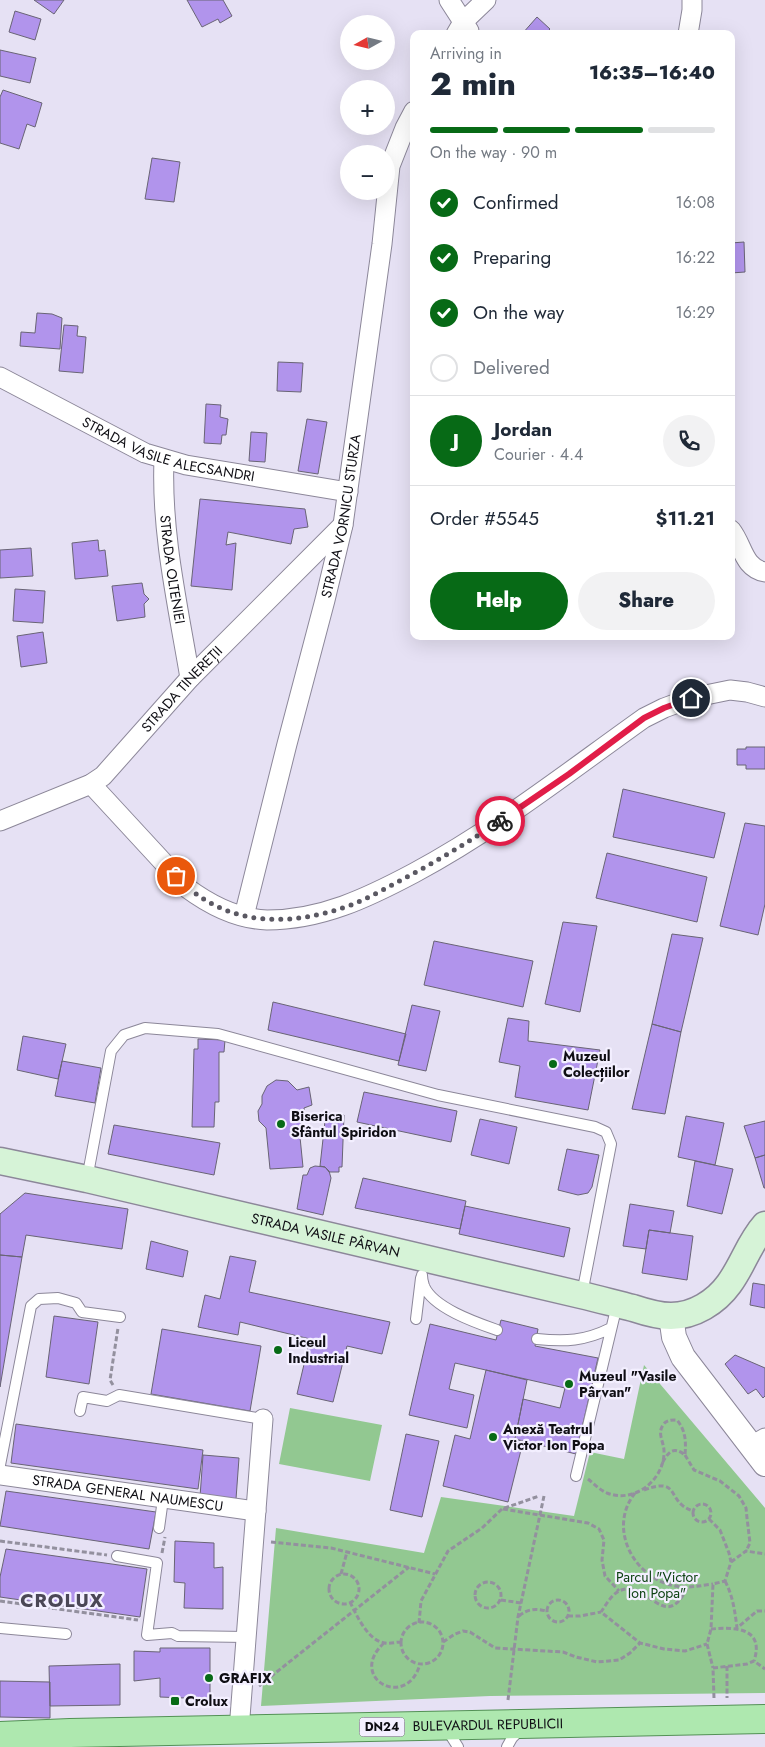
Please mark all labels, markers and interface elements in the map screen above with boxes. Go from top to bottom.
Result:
north arrow [340,15,395,70]
map controls [340,15,395,200]
text: Arriving in [430,42,502,65]
text: 16:35–16:40 [589,59,715,86]
text: 2 min [430,61,516,107]
button: + [340,80,395,135]
text: On the way · 90 m [430,141,557,164]
button: − [340,145,395,200]
icon: check [430,189,458,217]
text: Confirmed [473,189,559,216]
text: 16:08 [675,191,715,214]
icon: check [430,244,458,272]
text: Preparing [473,244,551,271]
text: 16:22 [676,246,715,269]
icon: check [430,299,458,327]
text: On the way [473,299,564,326]
text: 16:29 [675,301,715,324]
text: Delivered [473,354,550,381]
street label: STRADA VASILE ALECSANDRI [79,412,256,486]
button: phone [663,415,715,467]
text: Jordan [494,416,552,443]
text: J [453,427,459,454]
street label: STRADA VORNICU STURZA [316,432,366,600]
text: Courier · 4.4 [494,443,583,466]
text: Order #5545 [430,505,539,532]
text: $11.21 [656,505,715,532]
street label: STRADA OLTENIEI [155,514,190,626]
button: Help [430,572,568,630]
button: Share [578,572,715,630]
street label: STRADA TINEREȚII [136,641,227,737]
pin [670,677,712,719]
icon: home [677,684,705,712]
courier [475,796,525,846]
icon: bike [486,807,514,835]
pin [155,855,197,897]
icon: bag [162,862,190,890]
place label: Muzeul Colecțiilor [563,1046,630,1083]
marker: Muzeul Colecțiilor [547,1058,559,1070]
place label: Biserica Sfântul Spiridon [291,1106,397,1142]
marker: Biserica Sfântul Spiridon [275,1118,287,1130]
street label: STRADA VASILE PÂRVAN [249,1208,402,1262]
place label: Liceul Industrial [288,1332,349,1368]
marker: Liceul Industrial [272,1344,284,1356]
place label: Muzeul "Vasile Pârvan" [579,1366,676,1402]
marker: Muzeul "Vasile Pârvan" [563,1378,575,1390]
place label: Anexă Teatrul Victor Ion Popa [502,1419,604,1455]
marker: Anexă Teatrul Victor Ion Popa [487,1431,499,1443]
street label: STRADA GENERAL NAUMESCU [31,1470,224,1516]
park label: Parcul "Victor Ion Popa" [616,1567,698,1603]
district label: CROLUX [20,1587,104,1614]
place label: GRAFIX [219,1668,272,1688]
marker: GRAFIX [203,1672,215,1684]
place label: Crolux [185,1691,228,1711]
marker: Crolux [169,1695,181,1707]
street label: BULEVARDUL REPUBLICII [412,1713,563,1736]
road number: DN24 [360,1718,404,1736]

